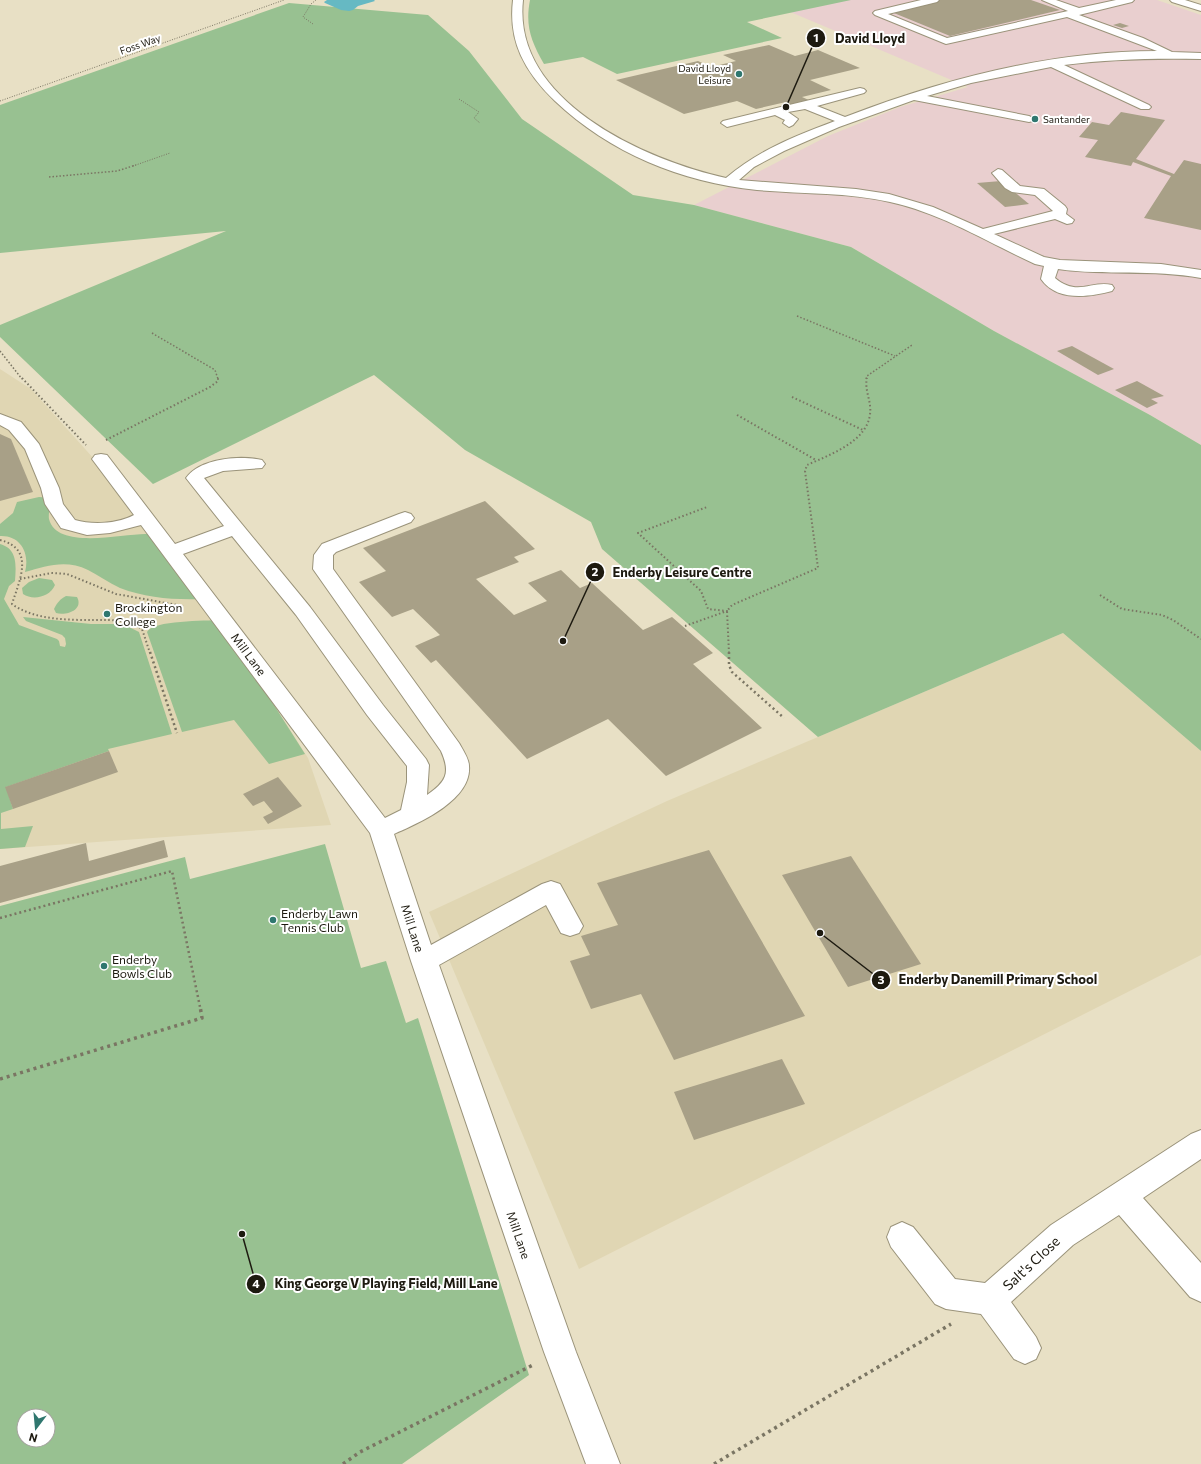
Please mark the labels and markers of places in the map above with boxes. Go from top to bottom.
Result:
callout: David Lloyd [806,26,913,51]
place label: David Lloyd Leisure [678,62,731,86]
marker: David Lloyd Leisure [734,69,744,79]
place label: Santander [1043,113,1090,125]
marker: Santander [1030,114,1040,124]
callout: Enderby Leisure Centre [585,560,760,585]
place label: Brockington College [115,600,182,628]
marker: Brockington College [102,609,112,619]
place label: Enderby Lawn Tennis Club [281,906,358,934]
marker: Enderby Lawn Tennis Club [268,915,278,925]
place label: Enderby Bowls Club [112,952,172,980]
marker: Enderby Bowls Club [99,961,109,971]
callout: Enderby Danemill Primary School [871,967,1105,992]
callout: King George V Playing Field, Mill Lane [246,1271,505,1296]

